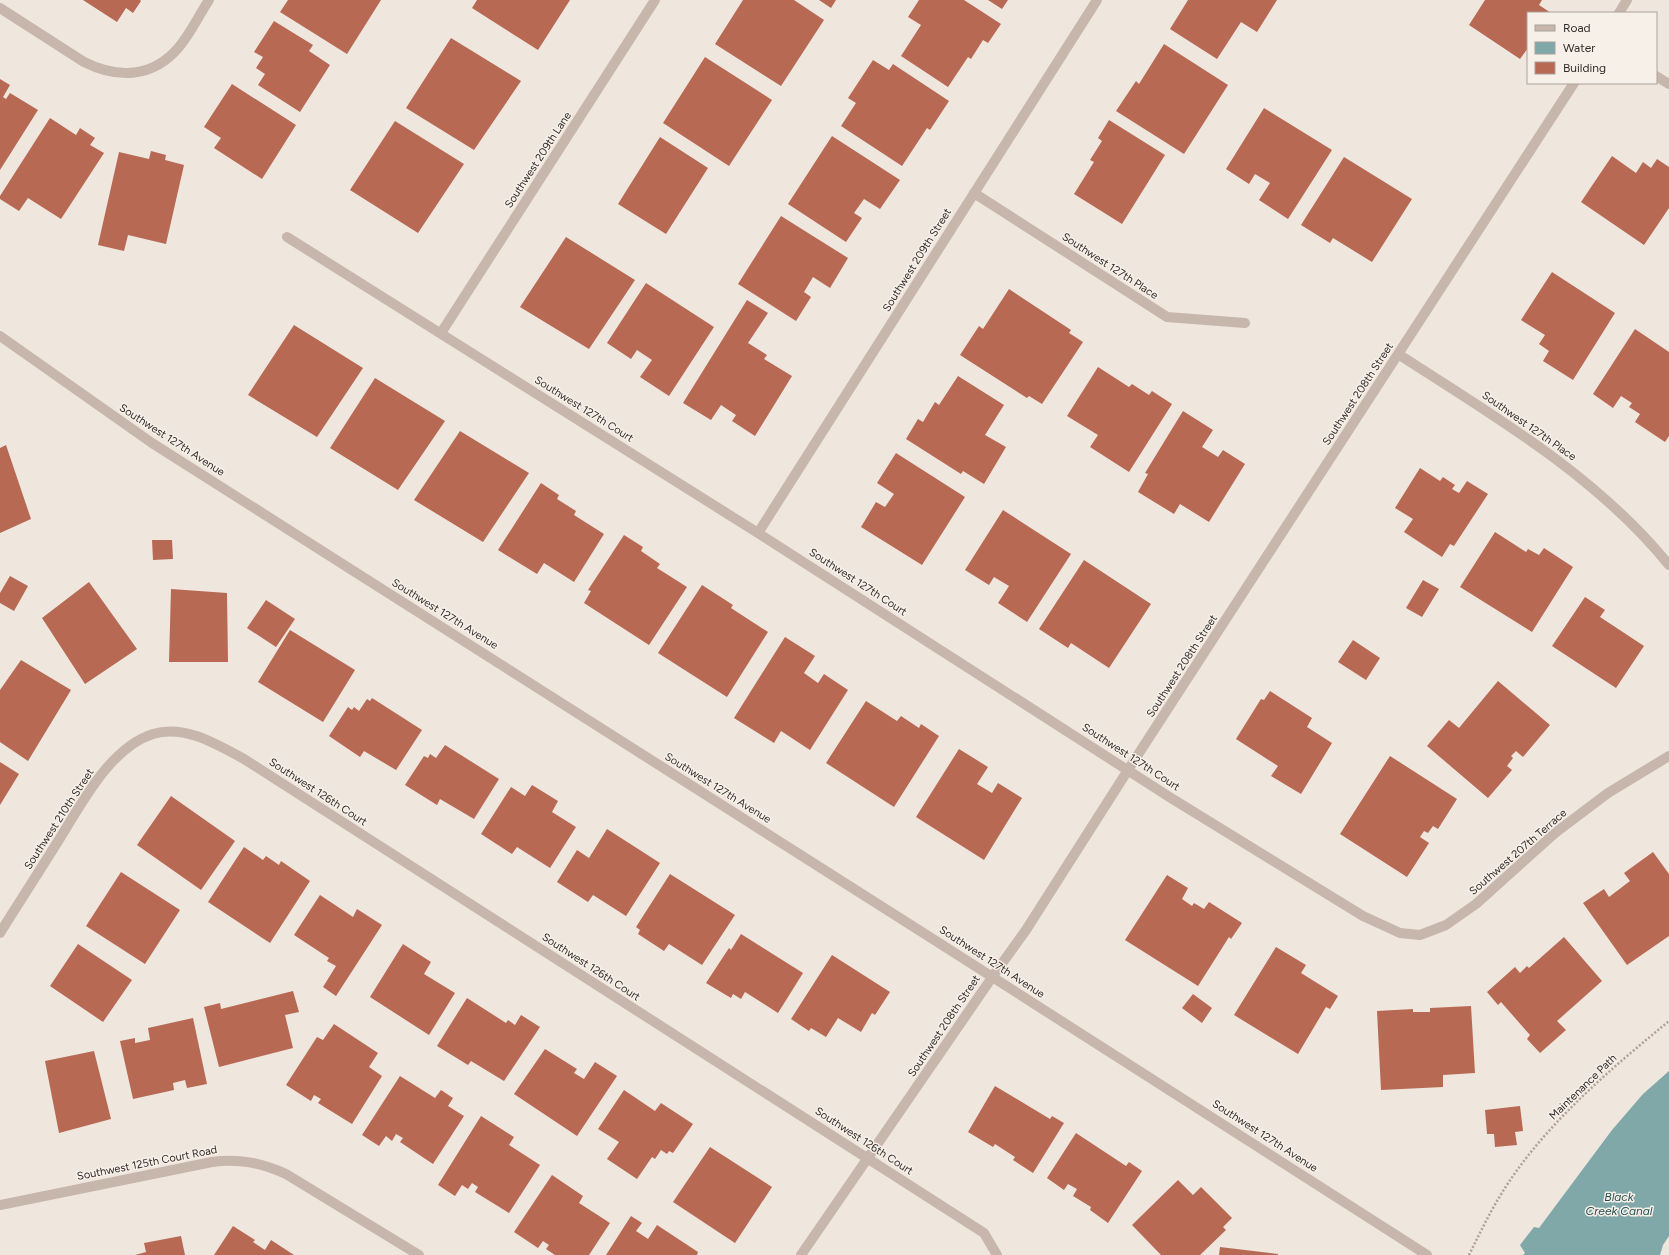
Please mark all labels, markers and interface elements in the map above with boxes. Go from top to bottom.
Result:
legend [1527,12,1657,84]
text: Road [1563,21,1591,35]
text: Water [1563,41,1595,55]
text: Building [1563,61,1606,75]
street label: Southwest 209th Lane [502,110,574,210]
street label: Southwest 209th Street [880,206,954,314]
street label: Southwest 127th Place [1060,230,1160,302]
street label: Southwest 208th Street [1320,340,1396,448]
street label: Southwest 127th Court [532,373,636,445]
street label: Southwest 127th Place [1479,389,1579,463]
street label: Southwest 127th Avenue [117,401,227,479]
street label: Southwest 127th Court [807,546,909,618]
street label: Southwest 127th Avenue [389,576,501,652]
street label: Southwest 208th Street [1144,612,1220,720]
street label: Southwest 127th Court [1080,721,1182,793]
street label: Southwest 127th Avenue [662,750,774,826]
street label: Southwest 126th Court [267,755,369,829]
street label: Southwest 210th Street [22,766,96,872]
street label: Southwest 207th Terrace [1467,806,1569,898]
street label: Southwest 127th Avenue [937,923,1047,1001]
street label: Southwest 126th Court [540,930,642,1004]
street label: Southwest 208th Street [905,973,983,1079]
street label: Maintenance Path [1547,1052,1619,1122]
street label: Southwest 127th Avenue [1210,1097,1320,1175]
street label: Southwest 126th Court [813,1104,915,1178]
street label: Southwest 125th Court Road [76,1143,218,1183]
water label: Black Creek Canal [1586,1190,1653,1218]

